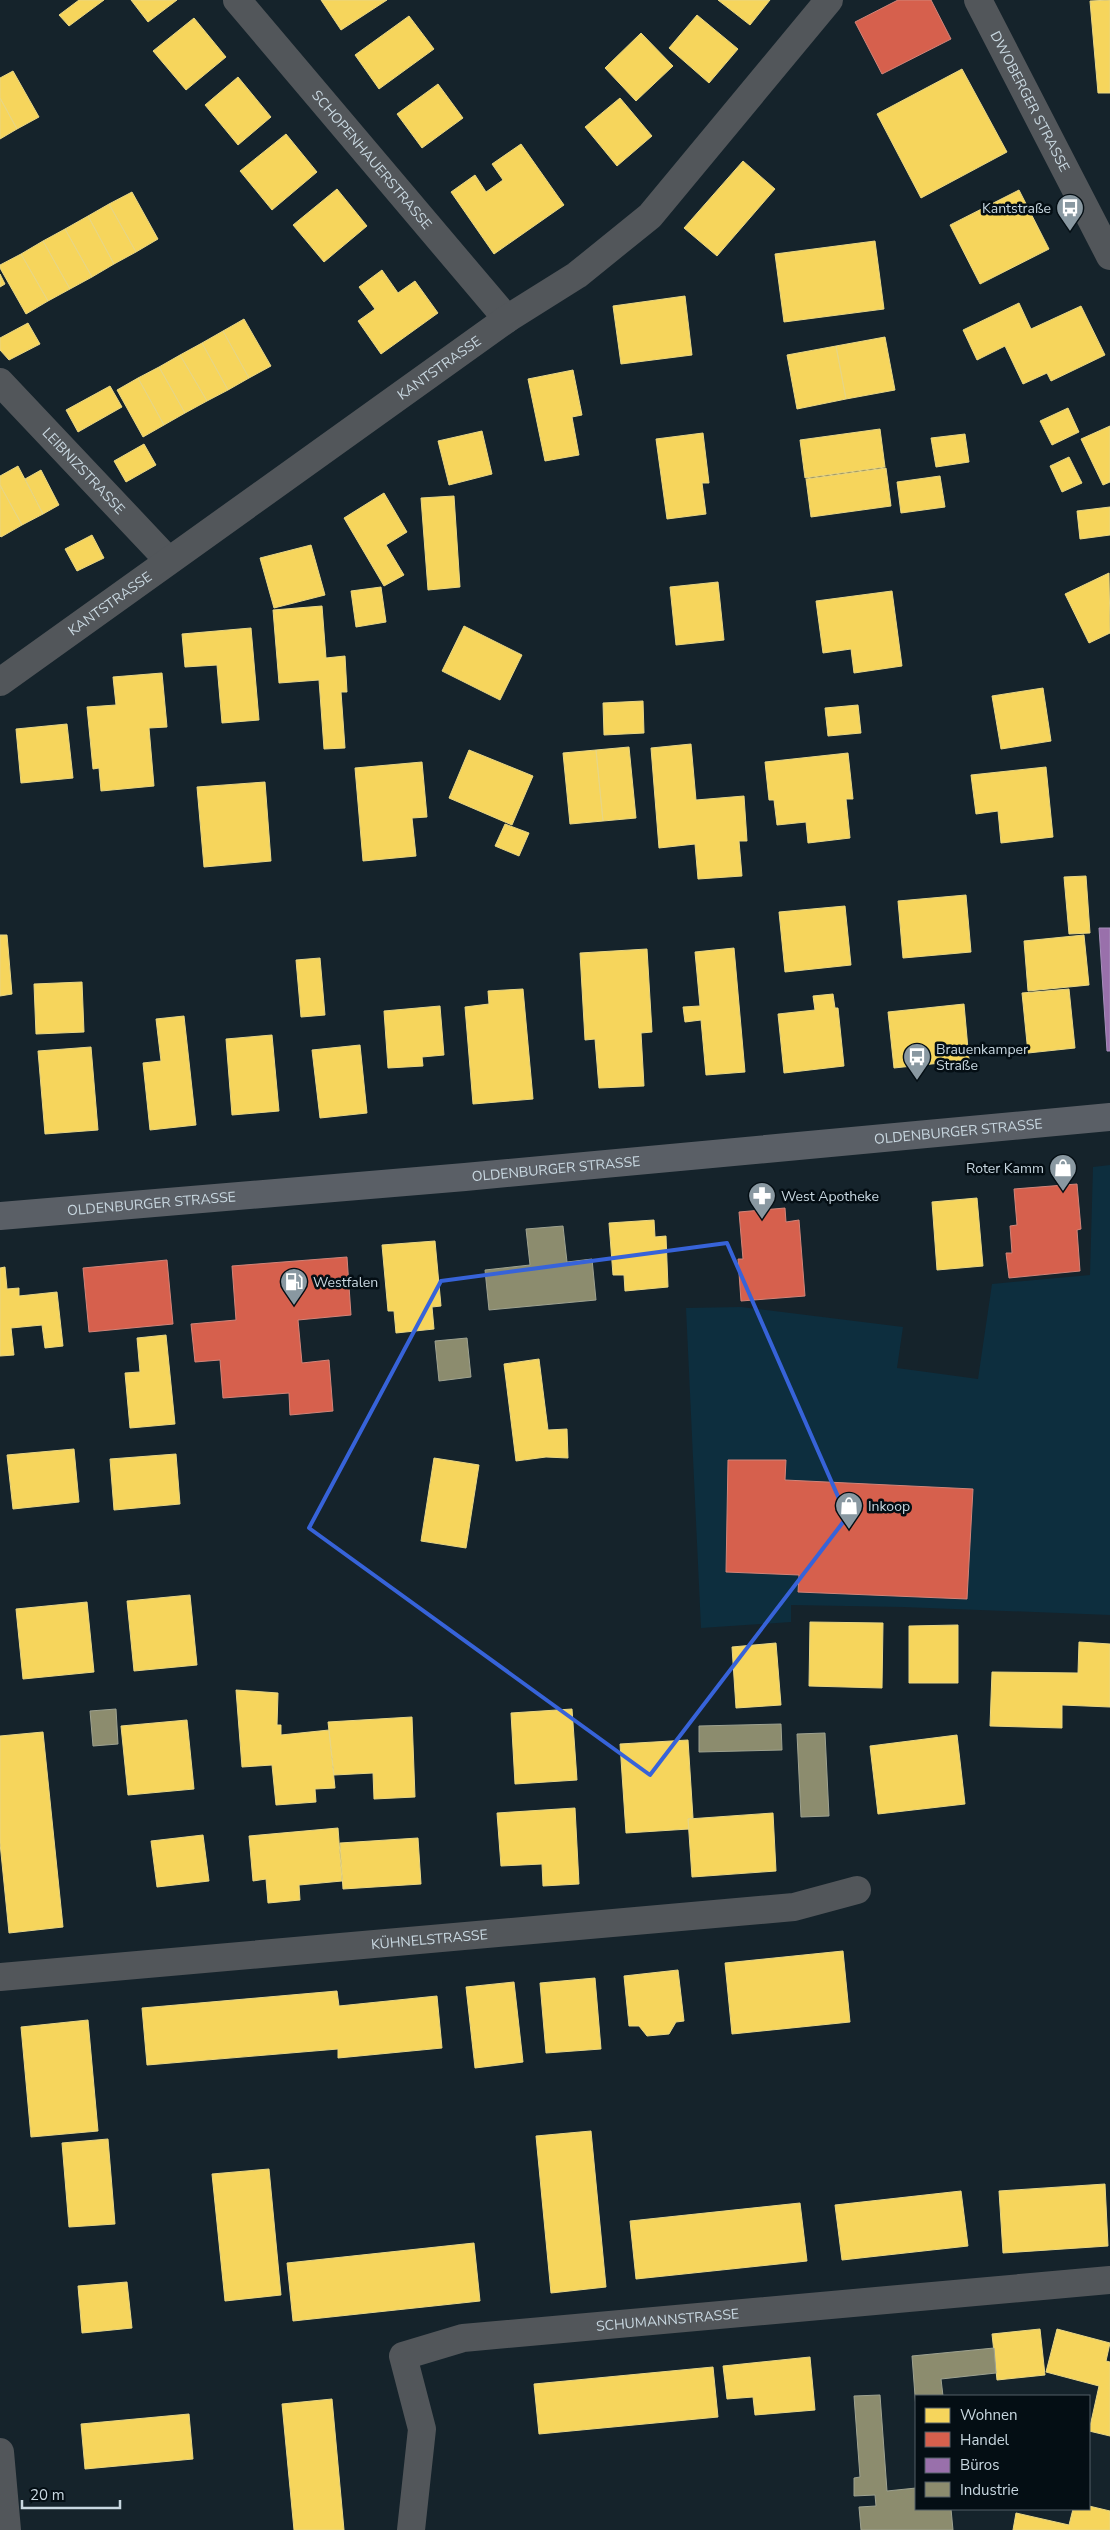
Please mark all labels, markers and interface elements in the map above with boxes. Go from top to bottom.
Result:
street label: DWOBERGER STRASSE [986,28,1074,175]
street label: SCHOPENHAUERSTRASSE [308,86,436,233]
bus stop icon: Kantstraße [1055,193,1085,232]
place label: Kantstraße [982,199,1051,218]
street label: KANTSTRASSE [393,331,485,404]
street label: LEIBNIZSTRASSE [38,423,129,518]
street label: KANTSTRASSE [64,567,155,640]
place label: Brauenkamper Straße [936,1040,1028,1075]
bus stop icon: Brauenkamper Straße [902,1042,932,1081]
street label: OLDENBURGER STRASSE [873,1114,1043,1148]
street label: OLDENBURGER STRASSE [471,1151,641,1186]
shop icon: Roter Kamm [1048,1153,1078,1192]
place label: Roter Kamm [966,1159,1044,1178]
pharmacy icon: West Apotheke [747,1181,777,1220]
street label: OLDENBURGER STRASSE [66,1187,237,1220]
place label: West Apotheke [781,1187,879,1206]
fuel station icon: Westfalen [279,1267,309,1306]
place label: Westfalen [313,1273,378,1292]
shop icon: Inkoop [834,1491,864,1530]
place label: Inkoop [868,1497,910,1516]
street label: KÜHNELSTRASSE [370,1925,488,1954]
street label: SCHUMANNSTRASSE [595,2304,740,2336]
legend [915,2395,1090,2510]
text: Wohnen [960,2405,1018,2425]
text: Handel [960,2430,1010,2450]
text: Büros [960,2455,999,2475]
scale bar [22,2478,120,2510]
text: Industrie [960,2480,1019,2500]
text: 20 m [30,2485,65,2505]

